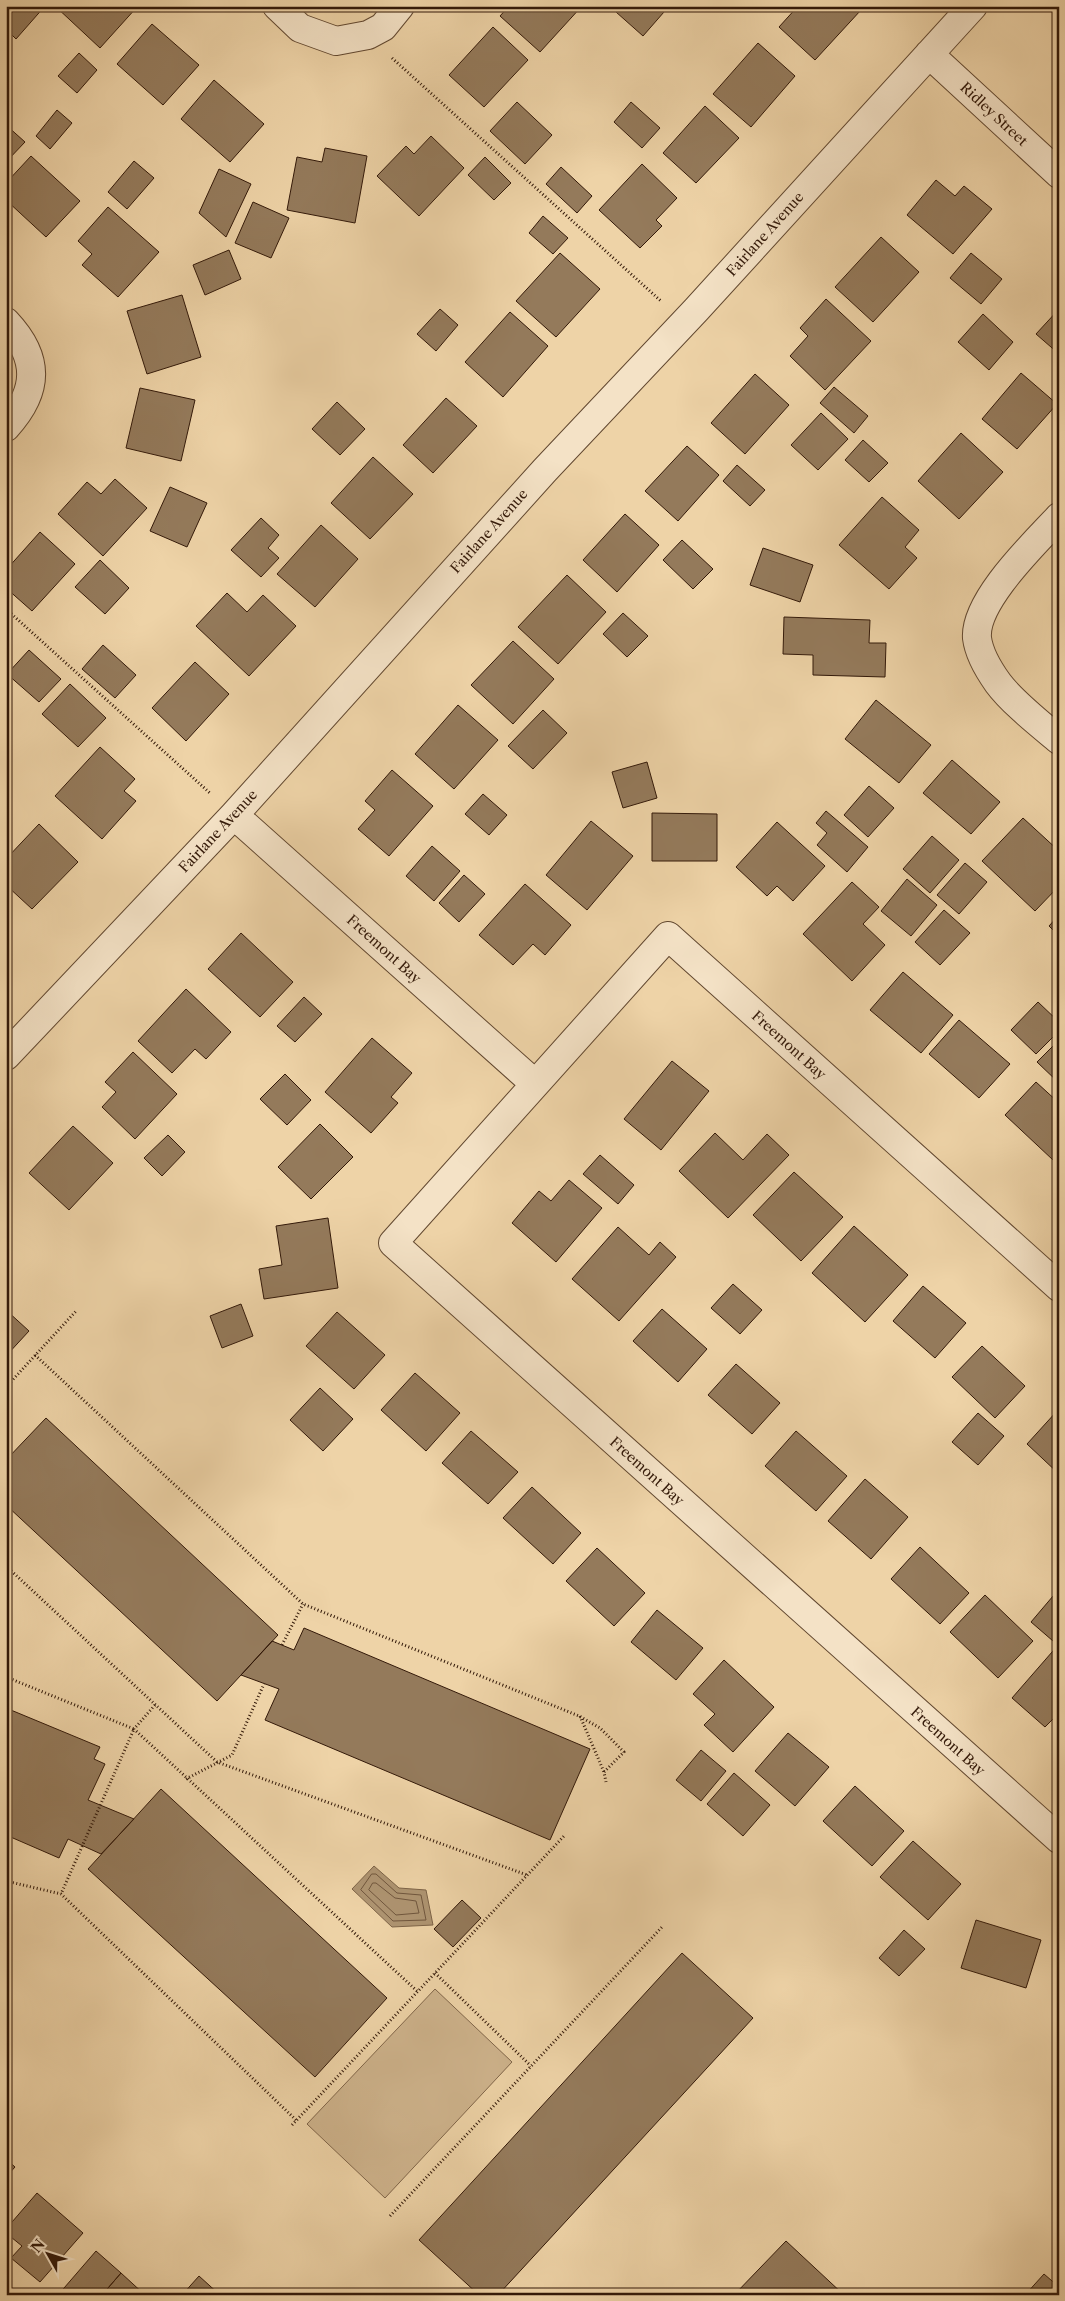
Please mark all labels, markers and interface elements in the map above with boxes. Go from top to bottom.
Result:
street label: Ridley Street [957,78,1031,150]
street label: Fairlane Avenue [722,188,808,280]
street label: Fairlane Avenue [446,485,532,577]
street label: Fairlane Avenue [175,786,261,876]
street label: Freemont Bay [343,911,425,987]
street label: Freemont Bay [748,1007,830,1083]
street label: Freemont Bay [606,1433,688,1509]
street label: Freemont Bay [907,1703,989,1779]
north arrow [22,2228,72,2278]
text: N [27,2235,49,2256]

